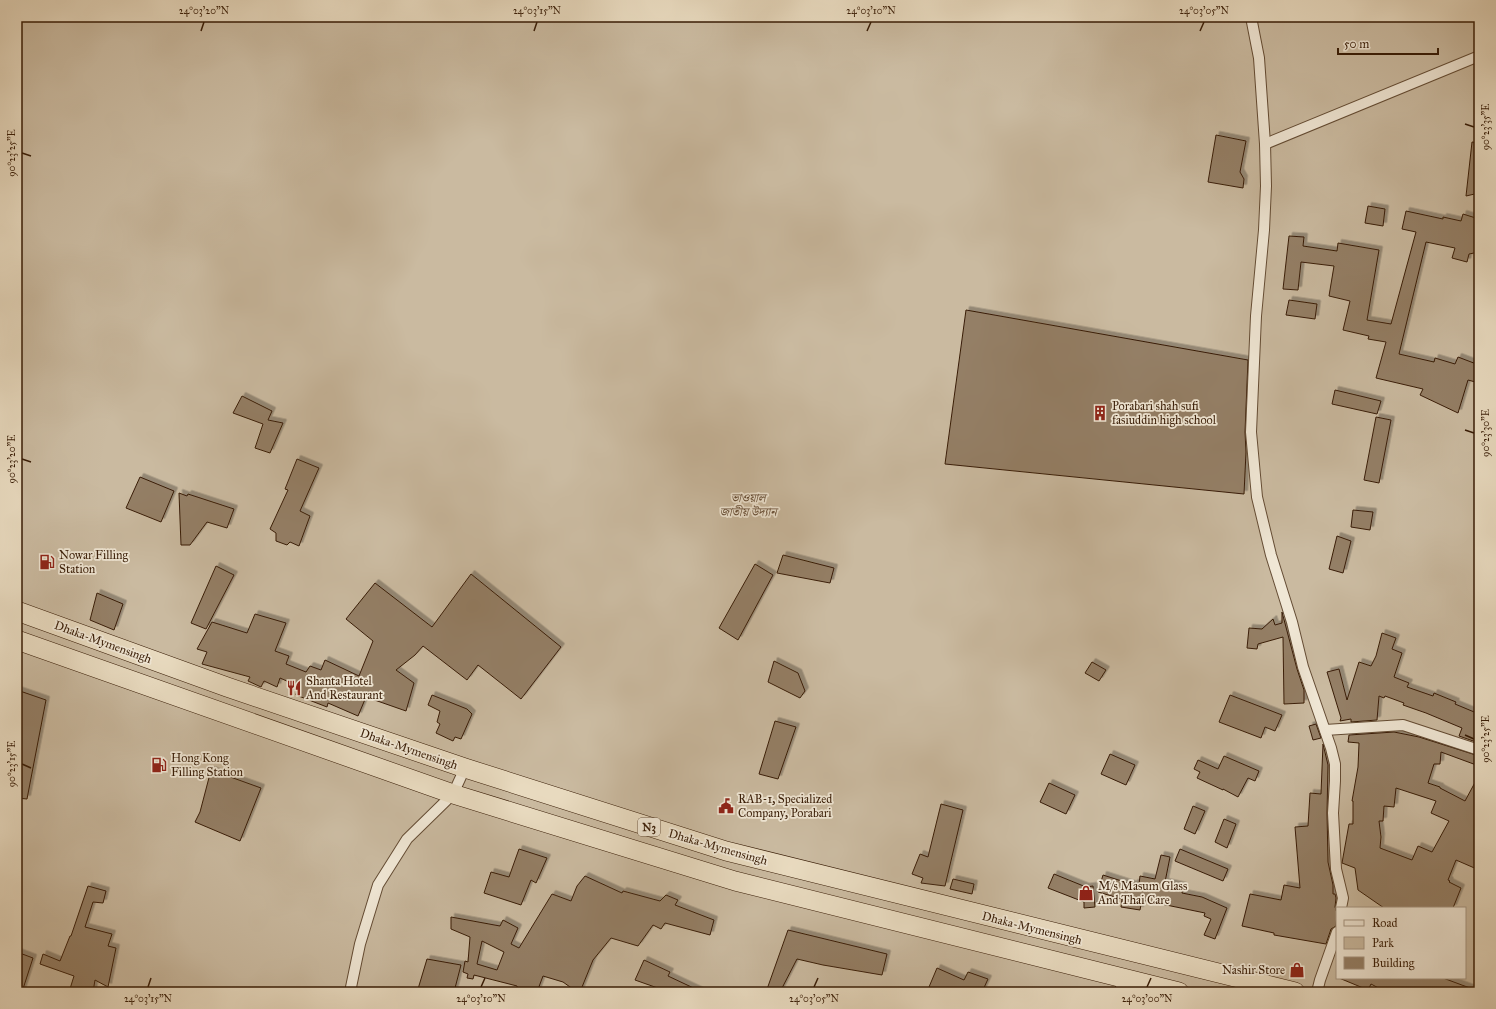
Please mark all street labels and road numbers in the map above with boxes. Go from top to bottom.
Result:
street label: Dhaka-Mymensingh [52,618,154,667]
street label: Dhaka-Mymensingh [358,726,460,773]
road number: N3 [638,818,660,836]
street label: Dhaka-Mymensingh [667,826,769,869]
street label: Dhaka-Mymensingh [980,909,1084,948]

